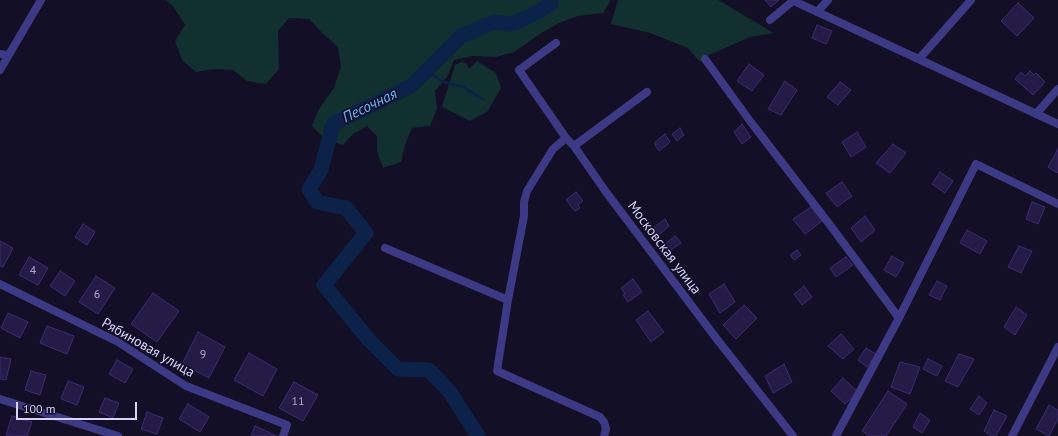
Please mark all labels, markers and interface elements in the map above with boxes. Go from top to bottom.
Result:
water label: Песочная [340,85,400,127]
street label: Московская улица [624,198,704,298]
house number: 4 [30,264,36,278]
house number: 6 [94,288,100,302]
street label: Рябиновая улица [99,315,197,381]
house number: 9 [200,348,206,362]
scale bar [18,394,139,420]
house number: 11 [291,395,305,409]
text: 100 m [23,401,56,416]

